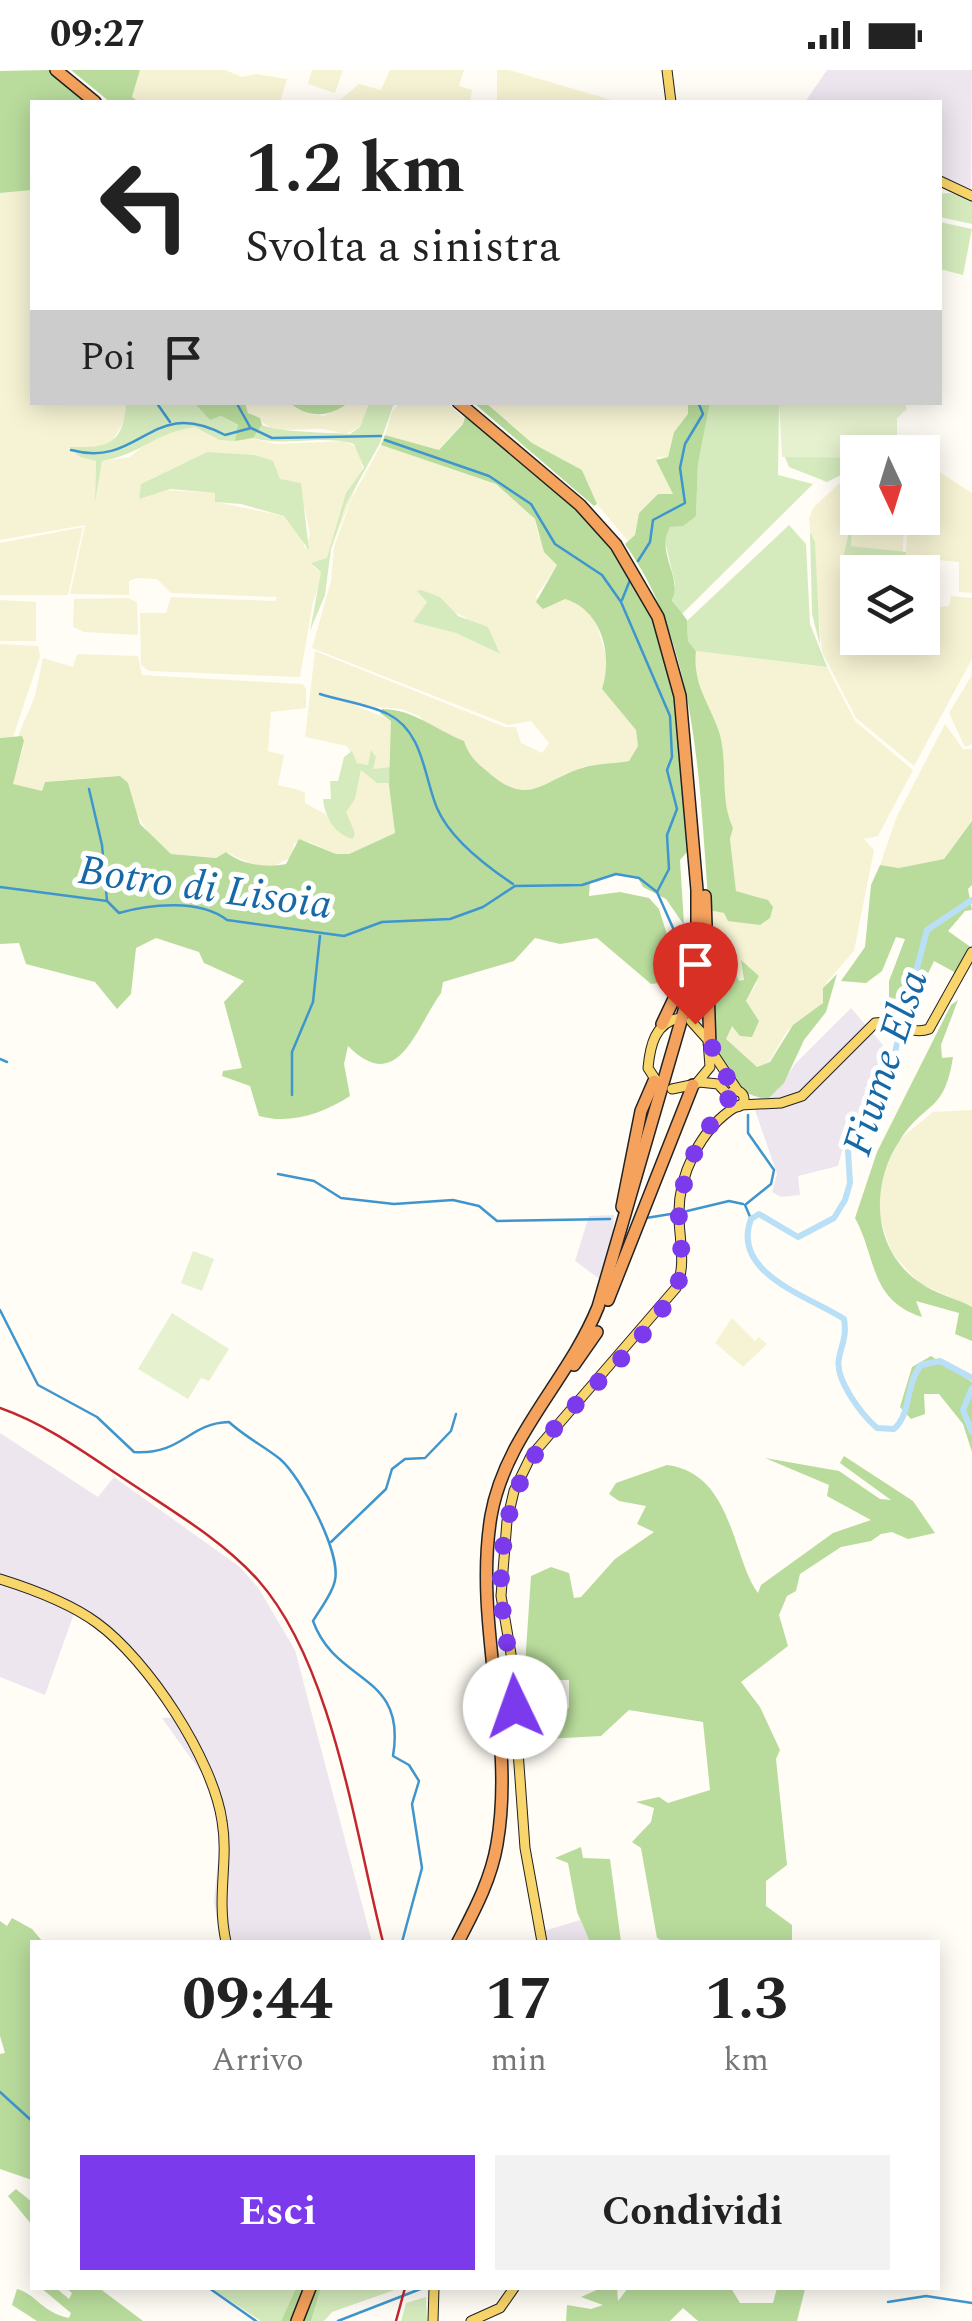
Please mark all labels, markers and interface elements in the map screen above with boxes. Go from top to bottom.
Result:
text: 09:27 [50,6,145,64]
text: 1.2 km [245,117,465,223]
icon: left [80,140,210,270]
text: Svolta a sinistra [245,213,561,282]
text: Poi [80,329,136,387]
icon: arrive [156,330,211,385]
north arrow [840,435,940,535]
map controls [840,435,940,655]
button: layers [840,555,940,655]
water label: Botro di Lisoia [74,839,336,937]
pin [653,922,738,1025]
icon: arrive [668,937,723,992]
water label: Fiume Elsa [826,962,946,1164]
position arrow [463,1655,567,1759]
text: 09:44 [182,1954,333,2046]
text: 17 [485,1954,552,2046]
text: 1.3 [704,1954,788,2046]
text: Arrivo [211,2036,304,2085]
text: min [491,2036,547,2085]
text: km [723,2036,769,2085]
button: Esci [80,2155,475,2270]
button: Condividi [495,2155,890,2270]

